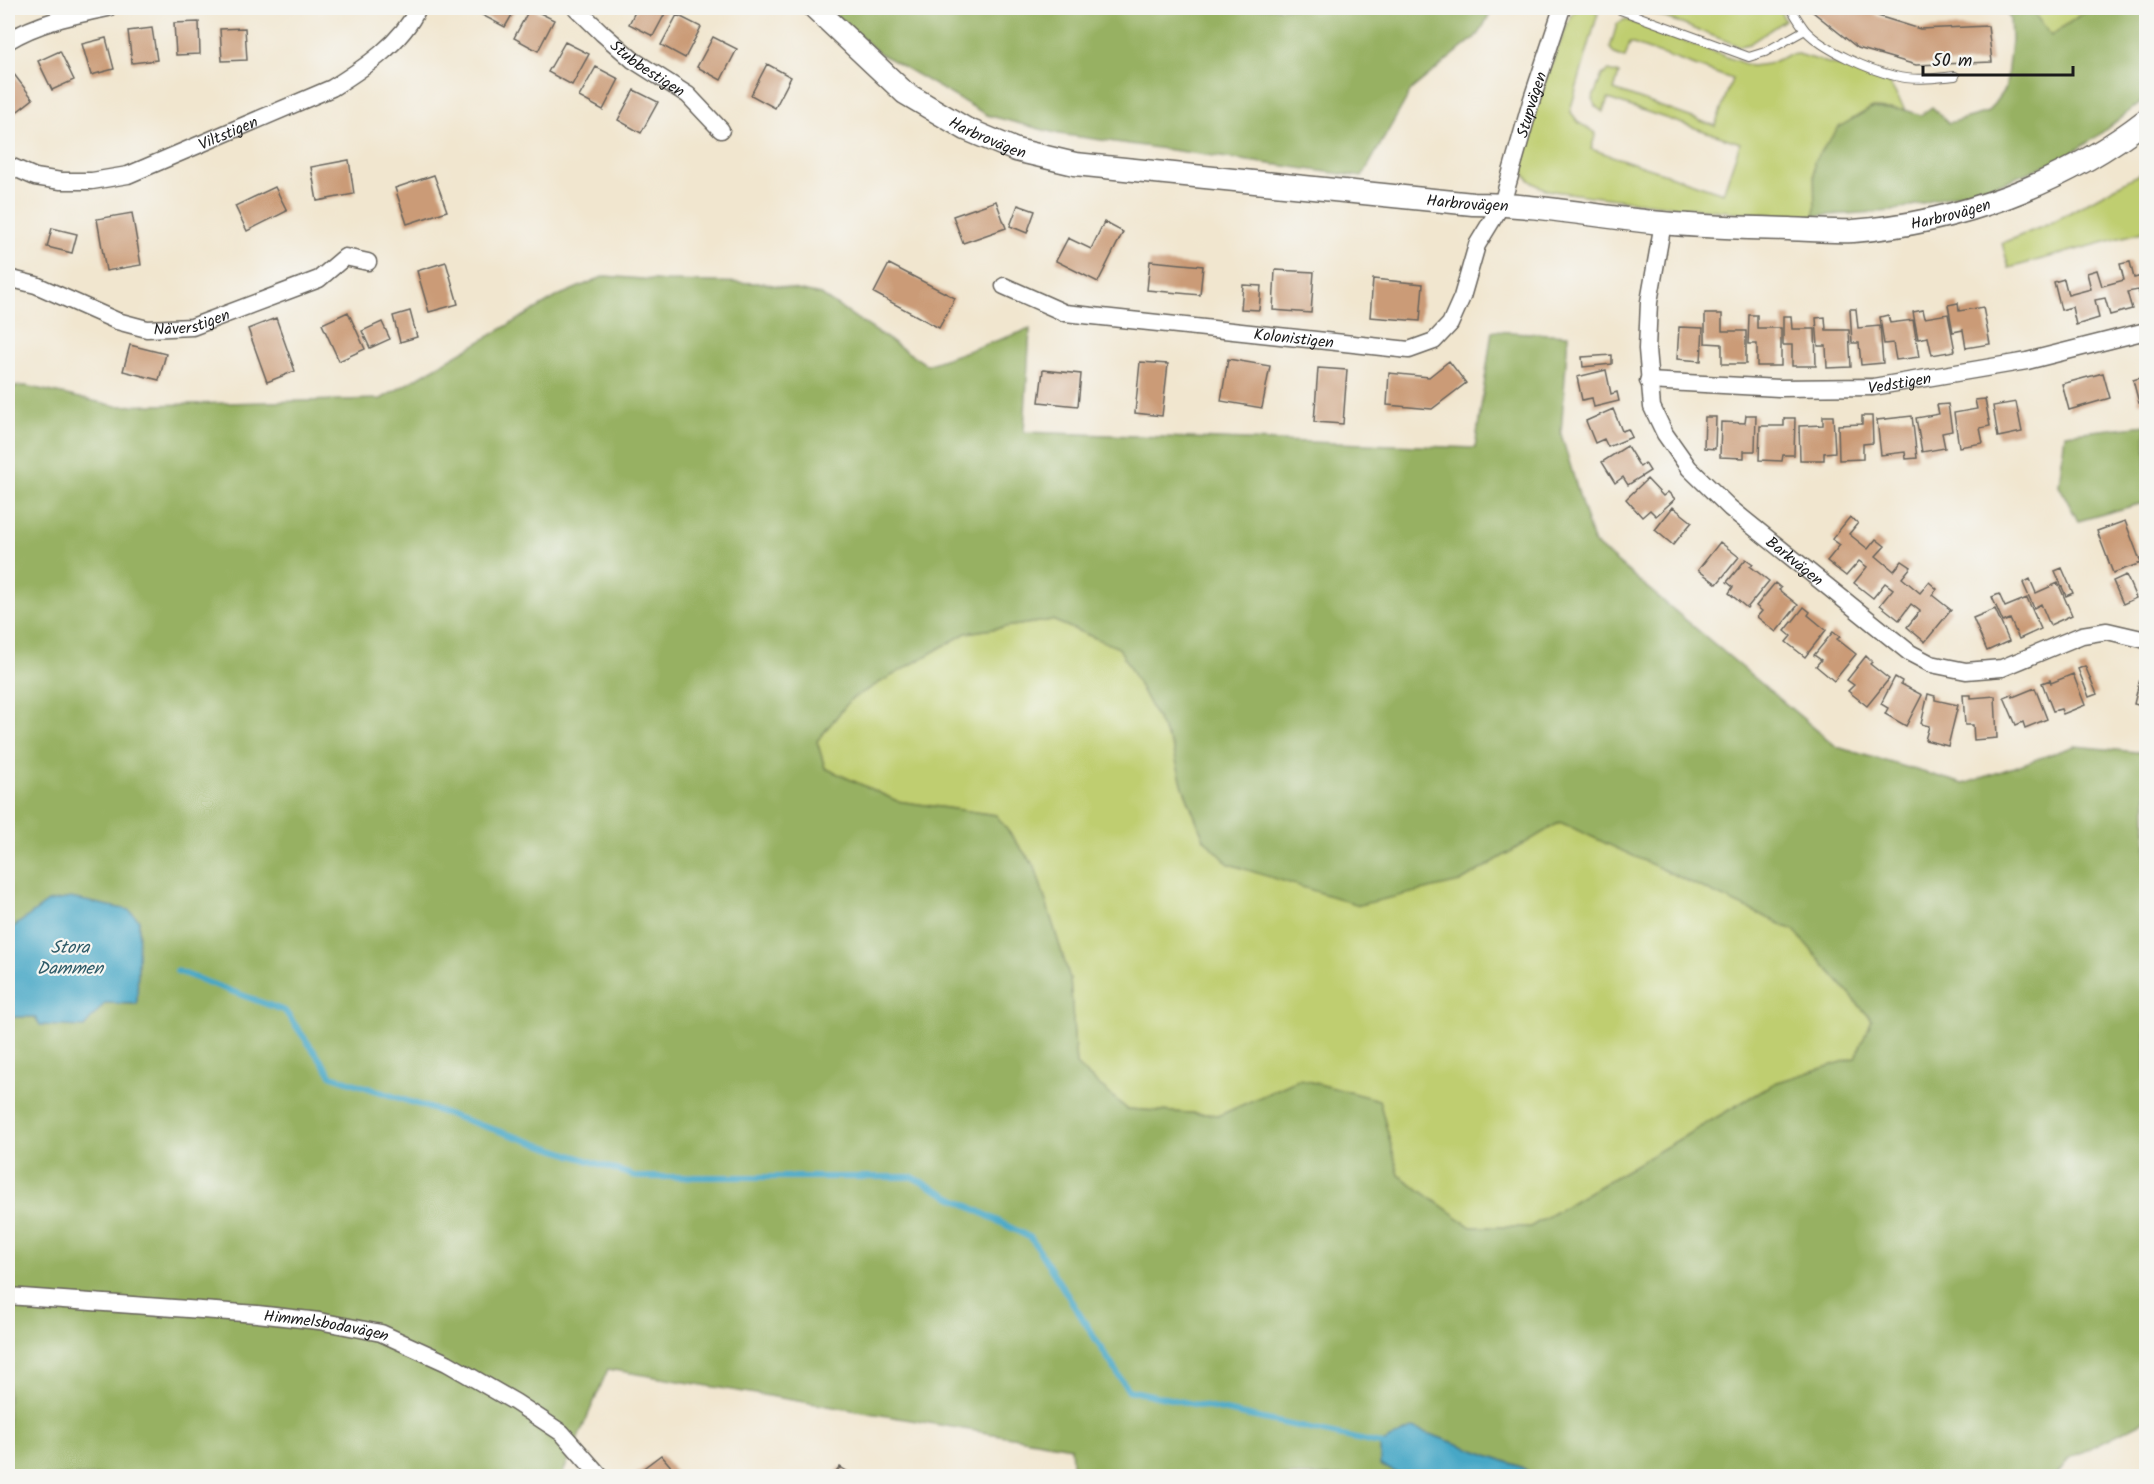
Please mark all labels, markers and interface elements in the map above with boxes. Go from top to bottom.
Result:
street label: Stubbestigen [604,34,690,104]
scale bar [1923,39,2073,77]
text: 50 m [1932,47,1972,76]
street label: Stupvägen [1511,69,1554,141]
street label: Viltstigen [195,110,262,158]
street label: Harbrovägen [944,111,1028,166]
street label: Harbrovägen [1425,188,1509,219]
street label: Harbrovägen [1908,192,1994,237]
street label: Näverstigen [153,303,234,343]
street label: Kolonistigen [1252,322,1335,356]
street label: Vedstigen [1868,366,1933,401]
street label: Barkvägen [1760,531,1829,593]
water label: Stora Dammen [37,934,105,984]
street label: Himmelsbodavägen [262,1304,393,1349]

